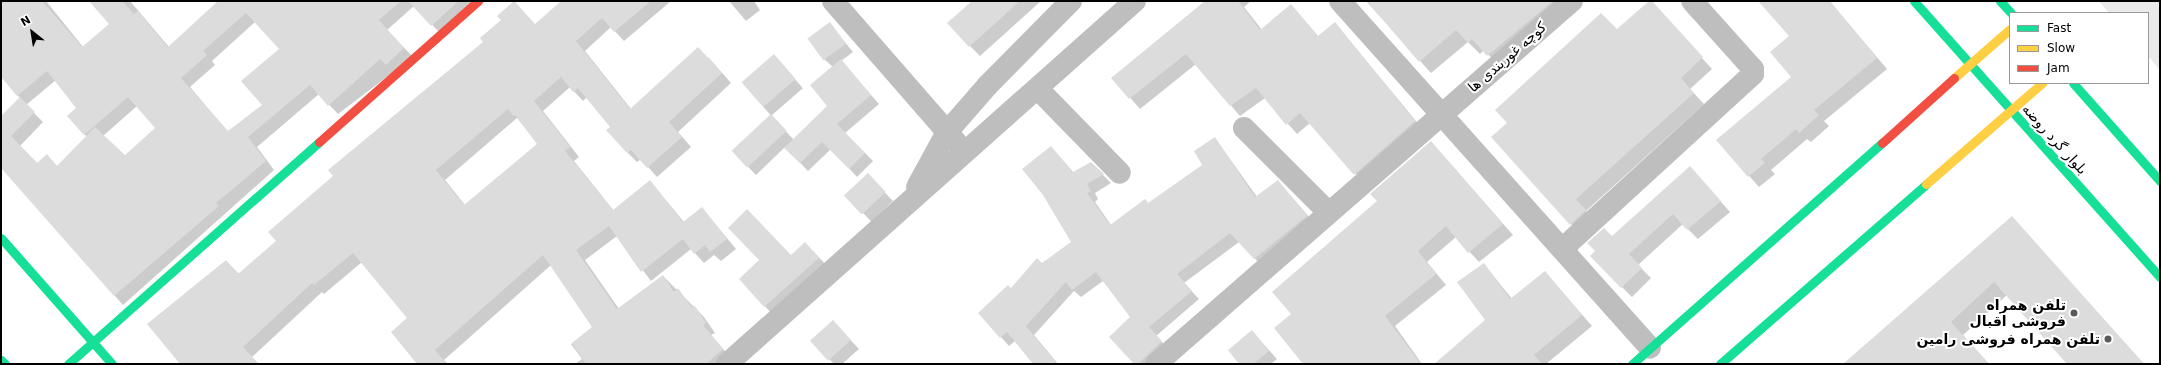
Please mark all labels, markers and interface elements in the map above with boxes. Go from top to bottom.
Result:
north arrow [12,12,52,52]
legend [2009,12,2149,84]
text: N [19,13,33,29]
street label: کوچه غوربندی ها [1464,18,1550,96]
text: Fast [2047,21,2071,35]
text: Slow [2047,41,2075,55]
text: Jam [2047,61,2070,75]
street label: بلوار گرد روضه [2019,100,2091,178]
place label: تلفن همراه فروشی اقبال [1970,297,2066,330]
marker: تلفن همراه فروشی اقبال [2069,308,2079,318]
place label: تلفن همراه فروشی رامین [1917,331,2100,347]
marker: تلفن همراه فروشی رامین [2103,334,2113,344]

